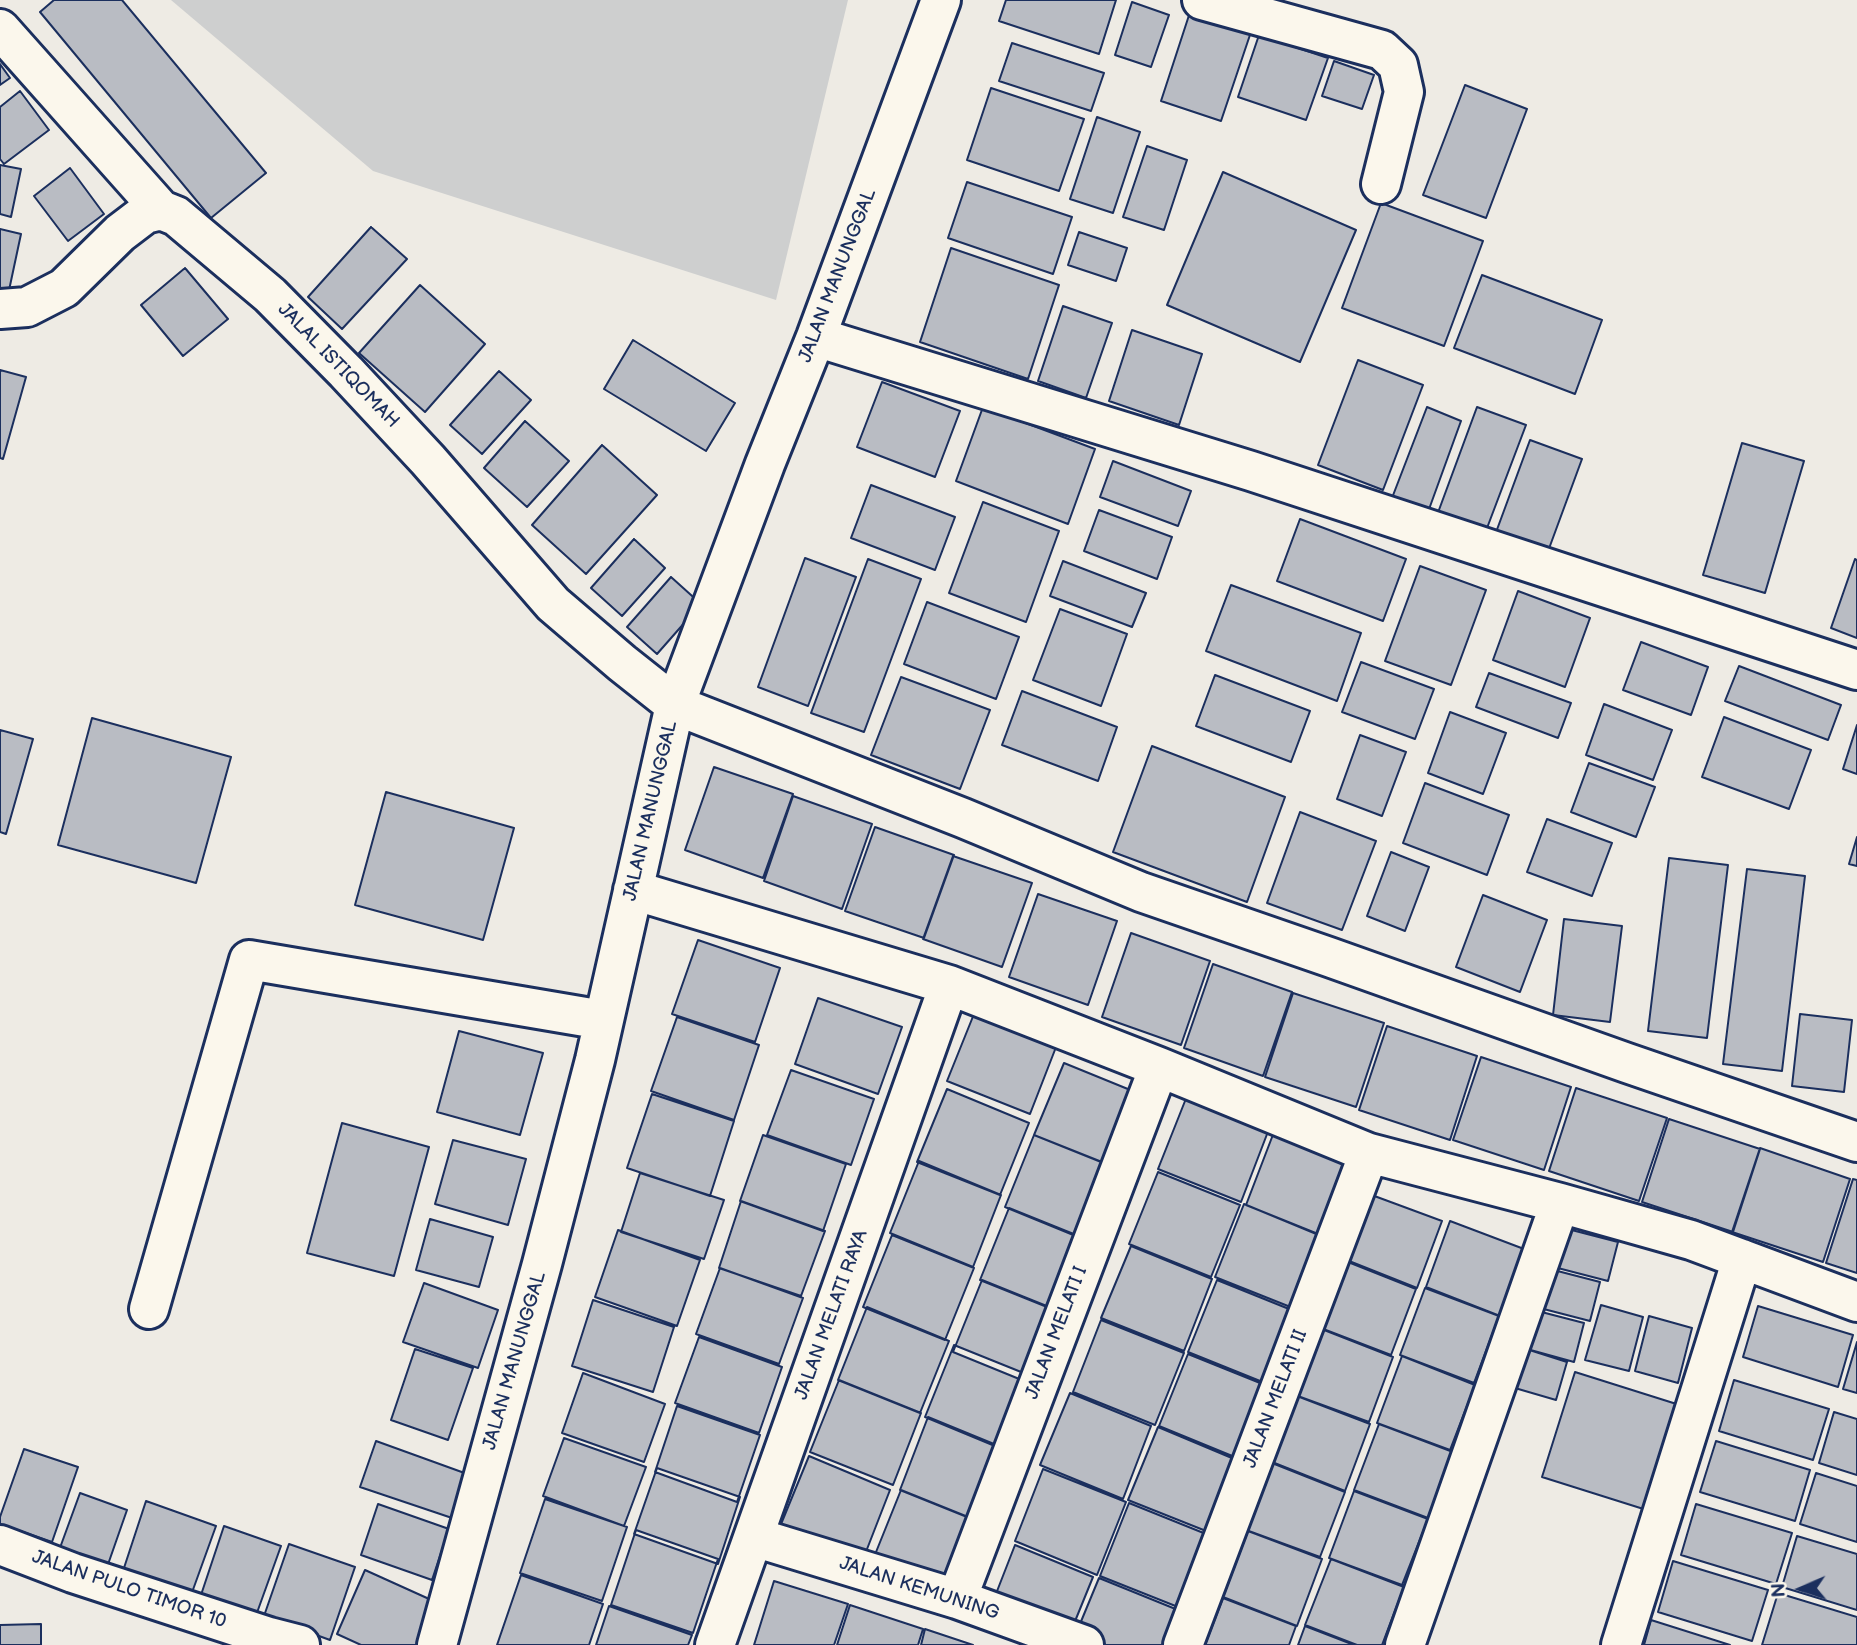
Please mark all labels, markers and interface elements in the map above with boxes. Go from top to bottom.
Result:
street label: JALAN MANUNGGAL [794,186,882,366]
street label: JALAL ISTIQOMAH [273,299,403,433]
street label: JALAN MANUNGGAL [619,719,683,903]
street label: JALAN MELATI RAYA [791,1227,873,1403]
street label: JALAN MELATI I [1021,1263,1093,1403]
street label: JALAN MANUNGGAL [479,1269,551,1453]
street label: JALAN MELATI II [1239,1327,1313,1471]
street label: JALAN PULO TIMOR 10 [29,1546,229,1634]
street label: JALAN KEMUNING [836,1552,1002,1626]
north arrow [1766,1554,1836,1624]
text: N [1768,1582,1791,1598]

